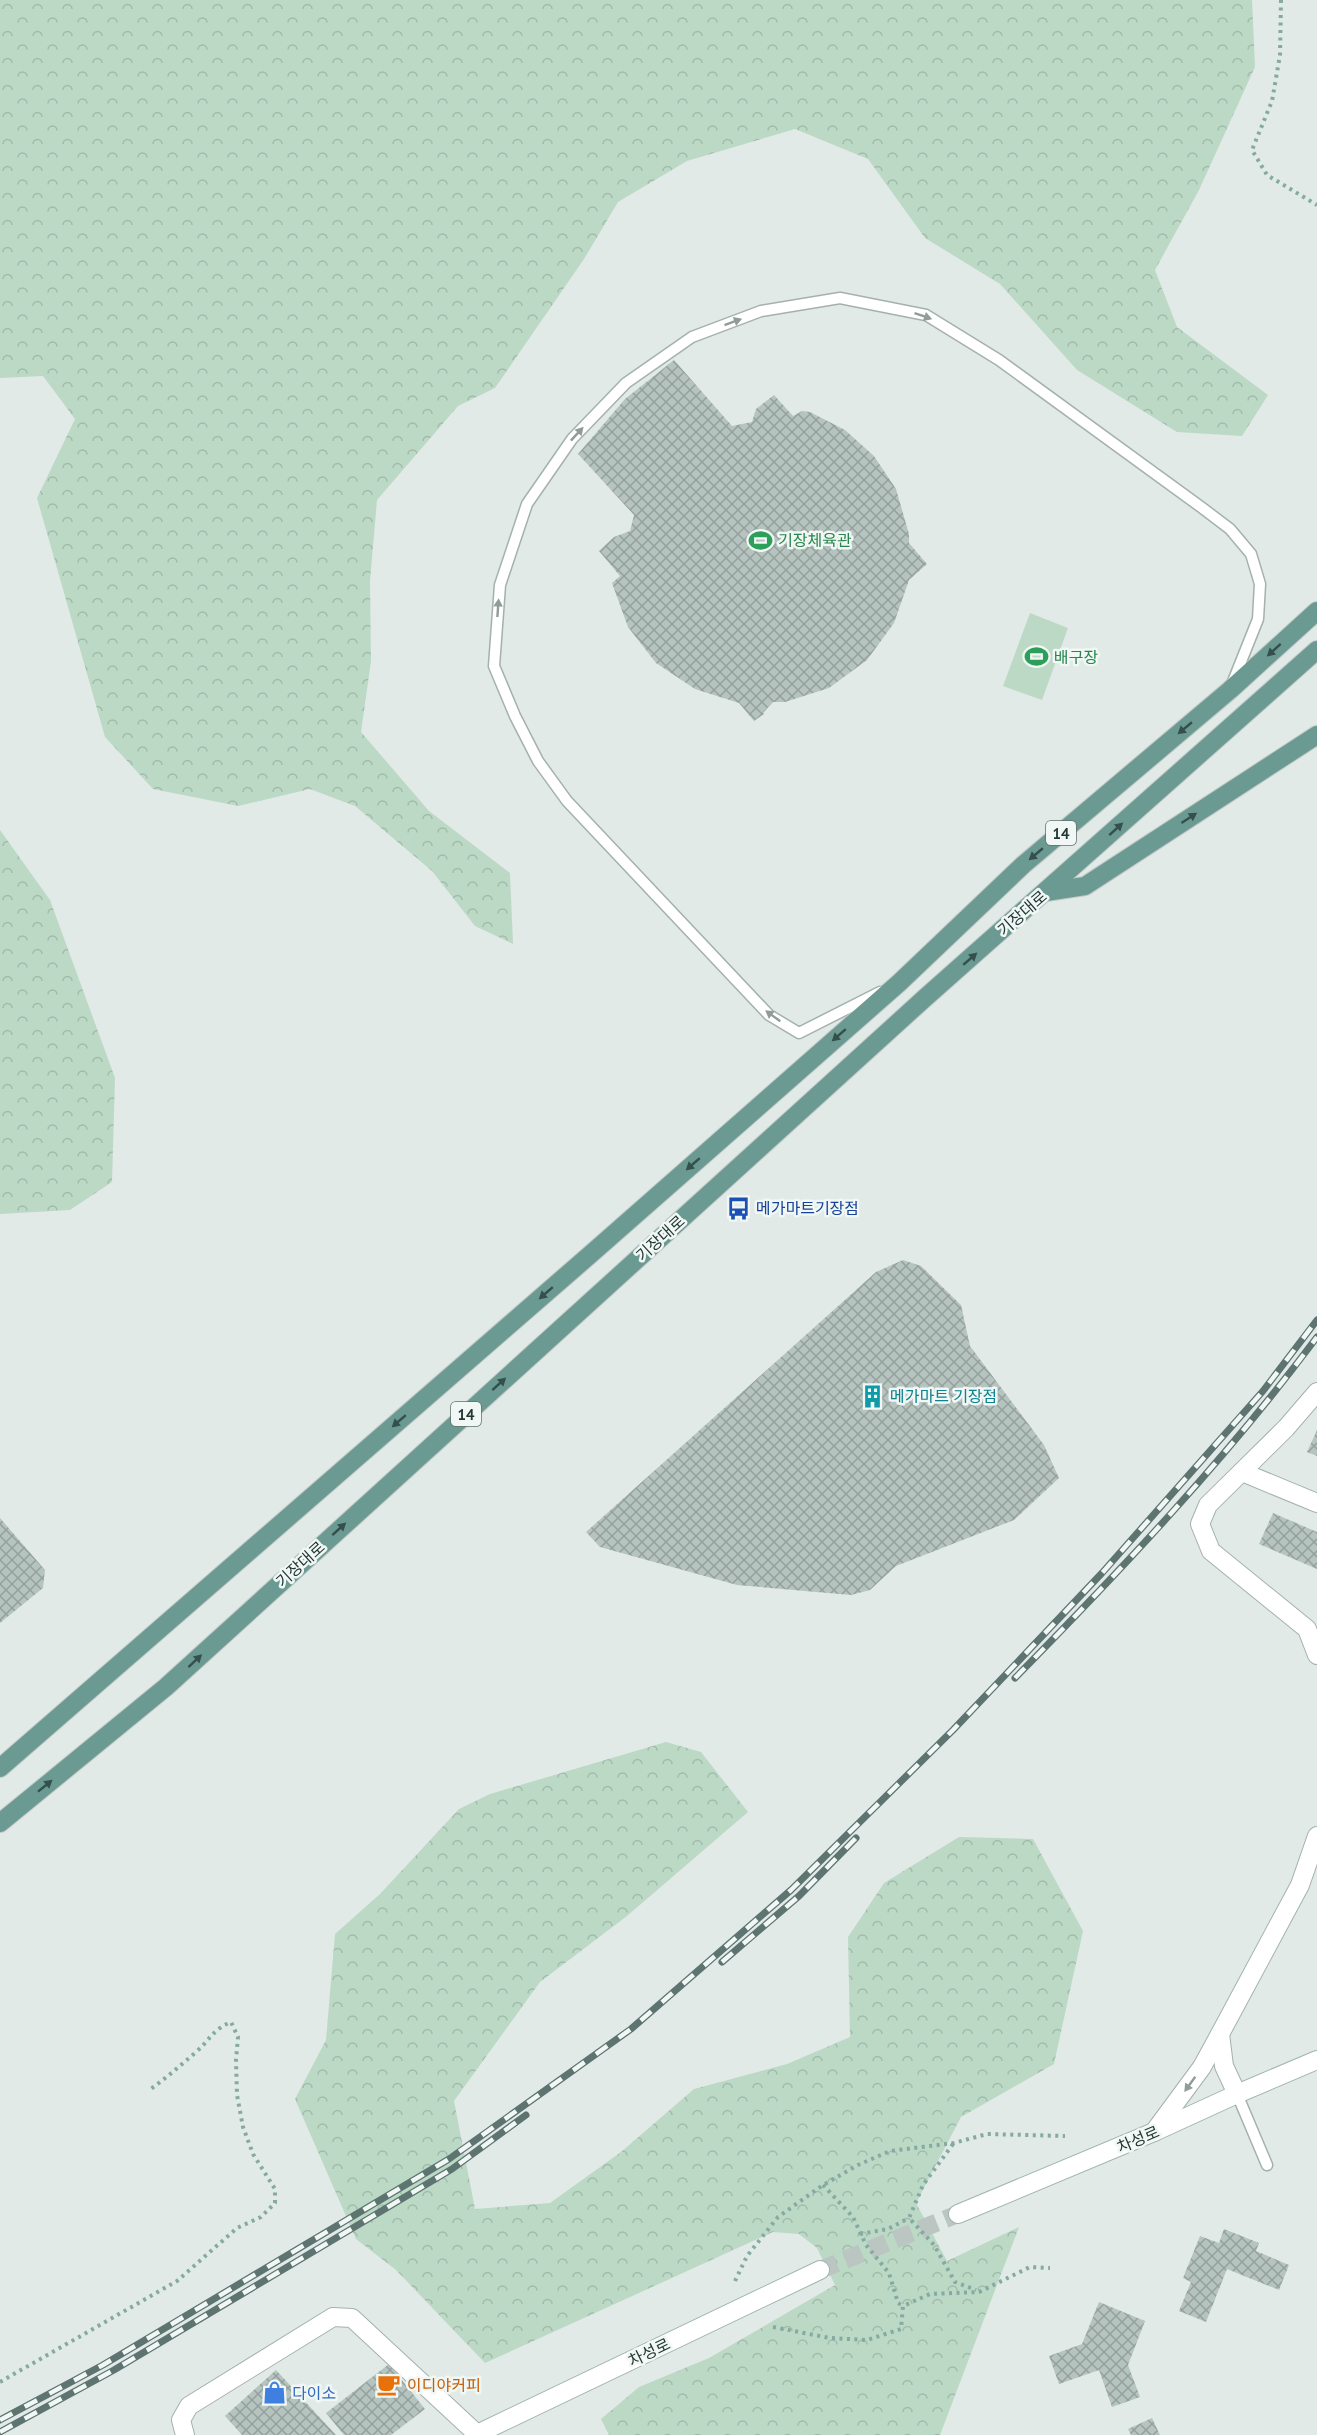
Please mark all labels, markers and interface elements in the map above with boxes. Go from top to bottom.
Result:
one-way arrow [915,311,933,321]
one-way arrow [725,316,743,326]
one-way arrow [570,426,584,441]
sports icon: 기장체육관 [747,527,773,553]
place label: 기장체육관 [778,530,852,550]
one-way arrow [493,599,503,618]
one-way arrow [1267,643,1282,656]
sports icon: 배구장 [1023,644,1049,670]
place label: 배구장 [1054,647,1098,667]
one-way arrow [1178,721,1193,734]
one-way arrow [1181,813,1197,824]
road number: 14 [1046,821,1076,845]
one-way arrow [1108,823,1123,836]
one-way arrow [1029,847,1044,860]
street label: 기장대로 [993,886,1051,940]
one-way arrow [962,953,977,966]
one-way arrow [765,1010,781,1022]
one-way arrow [832,1028,847,1041]
one-way arrow [686,1157,701,1170]
bus stop icon: 메가마트기장점 [725,1195,751,1221]
place label: 메가마트기장점 [756,1198,859,1218]
street label: 기장대로 [631,1211,689,1265]
one-way arrow [539,1286,554,1299]
one-way arrow [491,1377,506,1391]
building icon: 메가마트 기장점 [859,1383,885,1409]
place label: 메가마트 기장점 [890,1386,997,1406]
road number: 14 [451,1402,481,1426]
one-way arrow [392,1414,407,1427]
one-way arrow [331,1522,346,1536]
street label: 기장대로 [271,1537,329,1591]
one-way arrow [187,1655,202,1668]
one-way arrow [37,1780,52,1793]
one-way arrow [1184,2077,1196,2092]
street label: 차성로 [1114,2121,1162,2157]
street label: 차성로 [625,2333,673,2371]
cafe icon: 이디야커피 [376,2372,402,2398]
place label: 이디야커피 [407,2375,481,2395]
shop icon: 다이소 [261,2380,287,2406]
place label: 다이소 [292,2383,336,2403]

